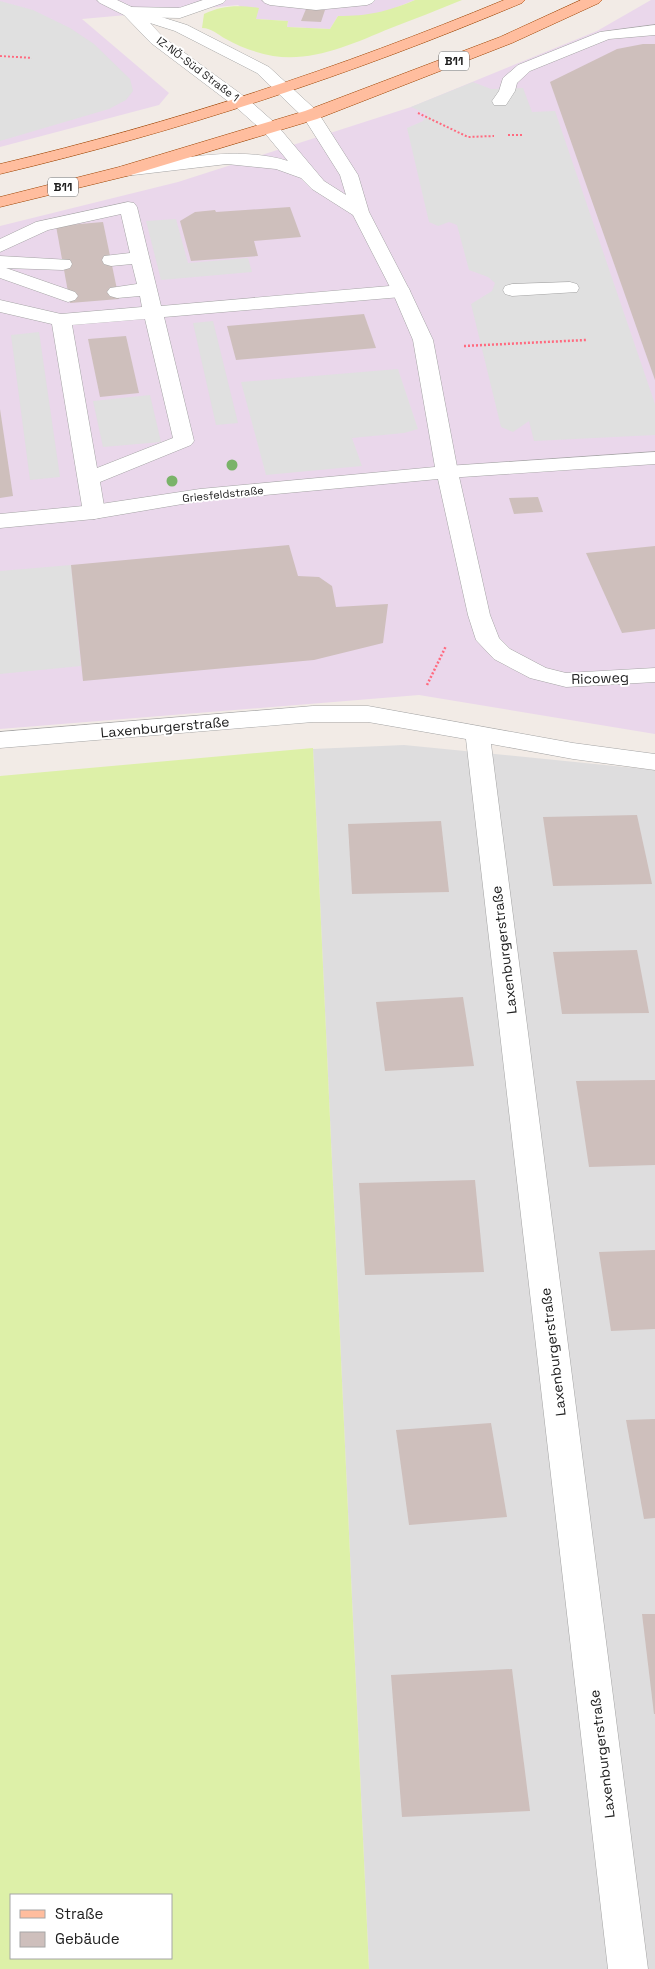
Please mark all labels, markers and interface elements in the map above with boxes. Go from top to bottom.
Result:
street label: IZ-NÖ-Süd Straße 1 [154,33,243,105]
road number: B11 [439,51,469,70]
road number: B11 [48,178,78,196]
street label: Griesfeldstraße [182,483,264,505]
street label: Ricoweg [571,668,629,688]
street label: Laxenburgerstraße [100,712,230,742]
street label: Laxenburgerstraße [487,885,521,1015]
street label: Laxenburgerstraße [536,1287,570,1417]
street label: Laxenburgerstraße [585,1689,619,1819]
legend [10,1894,172,1959]
text: Straße [55,1904,104,1923]
text: Gebäude [55,1929,120,1948]

